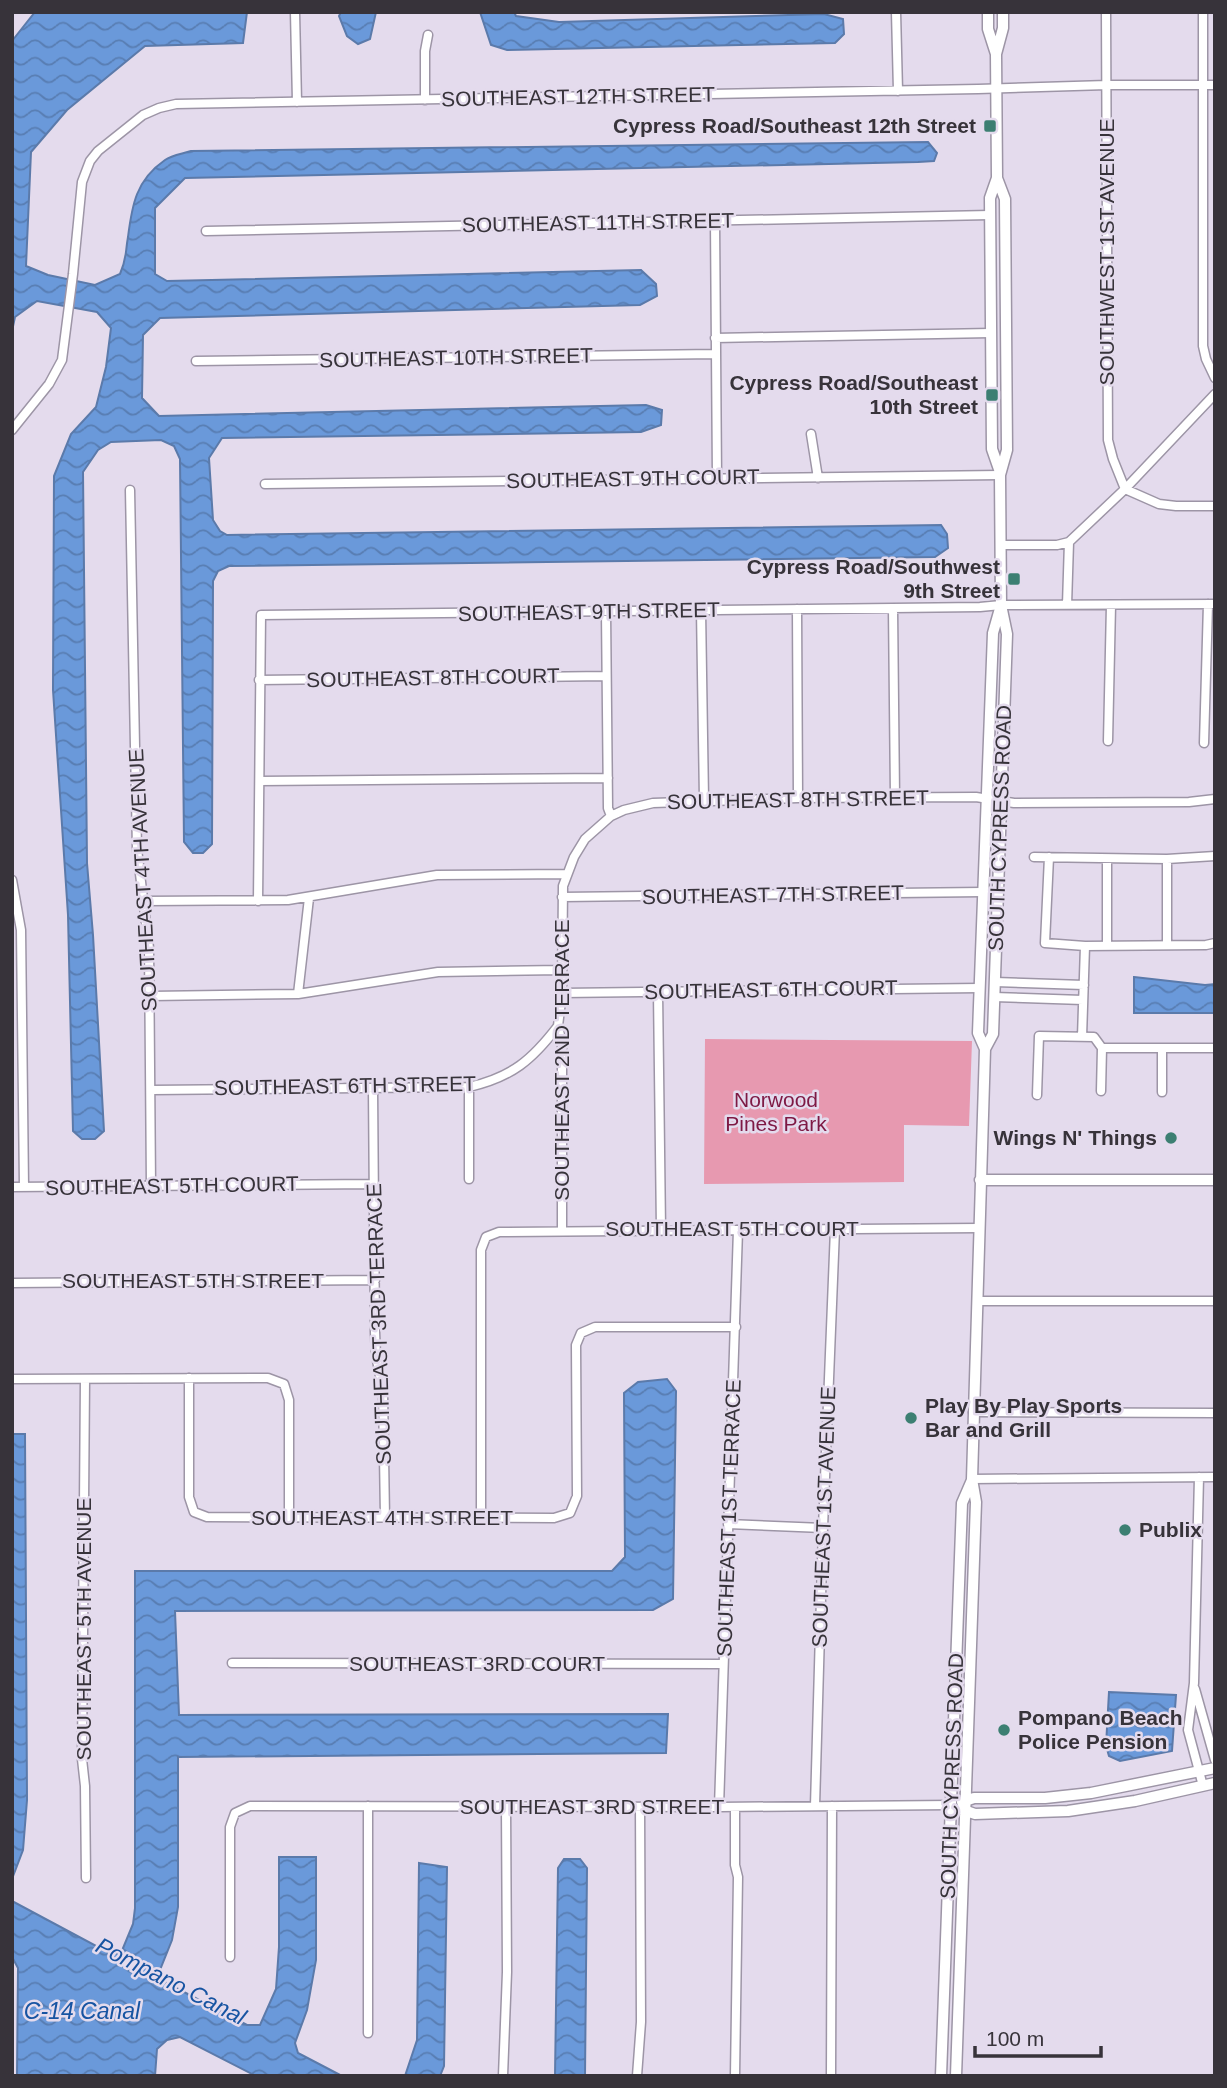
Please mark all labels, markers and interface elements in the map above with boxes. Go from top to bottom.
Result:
street label: SOUTHEAST 12TH STREET [441,83,715,110]
place label: Cypress Road/Southeast 12th Street [613,114,976,137]
marker: Cypress Road/Southeast 12th Street [982,118,998,134]
street label: SOUTHWEST 1ST AVENUE [1095,118,1118,386]
street label: SOUTHEAST 11TH STREET [462,209,734,236]
street label: SOUTHEAST 10TH STREET [319,344,593,371]
place label: Cypress Road/Southeast 10th Street [729,371,978,418]
marker: Cypress Road/Southeast 10th Street [984,387,1000,403]
street label: SOUTHEAST 9TH COURT [506,465,760,492]
place label: Cypress Road/Southwest 9th Street [747,555,1000,602]
marker: Cypress Road/Southwest 9th Street [1006,571,1022,587]
street label: SOUTHEAST 9TH STREET [458,598,720,625]
street label: SOUTHEAST 8TH COURT [306,664,560,691]
street label: SOUTH CYPRESS ROAD [984,705,1015,951]
street label: SOUTHEAST 4TH AVENUE [124,748,161,1012]
street label: SOUTHEAST 8TH STREET [667,786,929,813]
street label: SOUTHEAST 7TH STREET [642,881,904,908]
street label: SOUTHEAST 2ND TERRACE [550,919,573,1201]
street label: SOUTHEAST 6TH COURT [644,976,898,1003]
street label: SOUTHEAST 6TH STREET [214,1072,476,1099]
park label: Norwood Pines Park [725,1088,827,1135]
place label: Wings N' Things [994,1126,1157,1149]
marker: Wings N' Things [1163,1130,1179,1146]
street label: SOUTHEAST 5TH COURT [45,1172,299,1199]
street label: SOUTHEAST 3RD TERRACE [362,1183,395,1465]
street label: SOUTHEAST 5TH COURT [605,1217,859,1240]
street label: SOUTHEAST 5TH STREET [62,1269,324,1292]
street label: SOUTHEAST 1ST TERRACE [712,1379,745,1657]
street label: SOUTHEAST 1ST AVENUE [807,1386,840,1648]
place label: Play By Play Sports Bar and Grill [925,1394,1122,1441]
marker: Play By Play Sports Bar and Grill [903,1410,919,1426]
street label: SOUTHEAST 5TH AVENUE [72,1498,95,1760]
street label: SOUTHEAST 4TH STREET [251,1506,513,1529]
place label: Publix [1139,1518,1202,1541]
marker: Publix [1117,1522,1133,1538]
street label: SOUTHEAST 3RD COURT [349,1652,605,1675]
street label: SOUTH CYPRESS ROAD [936,1653,967,1899]
place label: Pompano Beach Police Pension [1018,1706,1183,1753]
marker: Pompano Beach Police Pension [996,1722,1012,1738]
street label: SOUTHEAST 3RD STREET [460,1795,724,1818]
water label: Pompano Canal [92,1932,251,2030]
water label: C-14 Canal [24,1998,141,2024]
scale bar [975,2014,1101,2058]
text: 100 m [986,2027,1044,2050]

